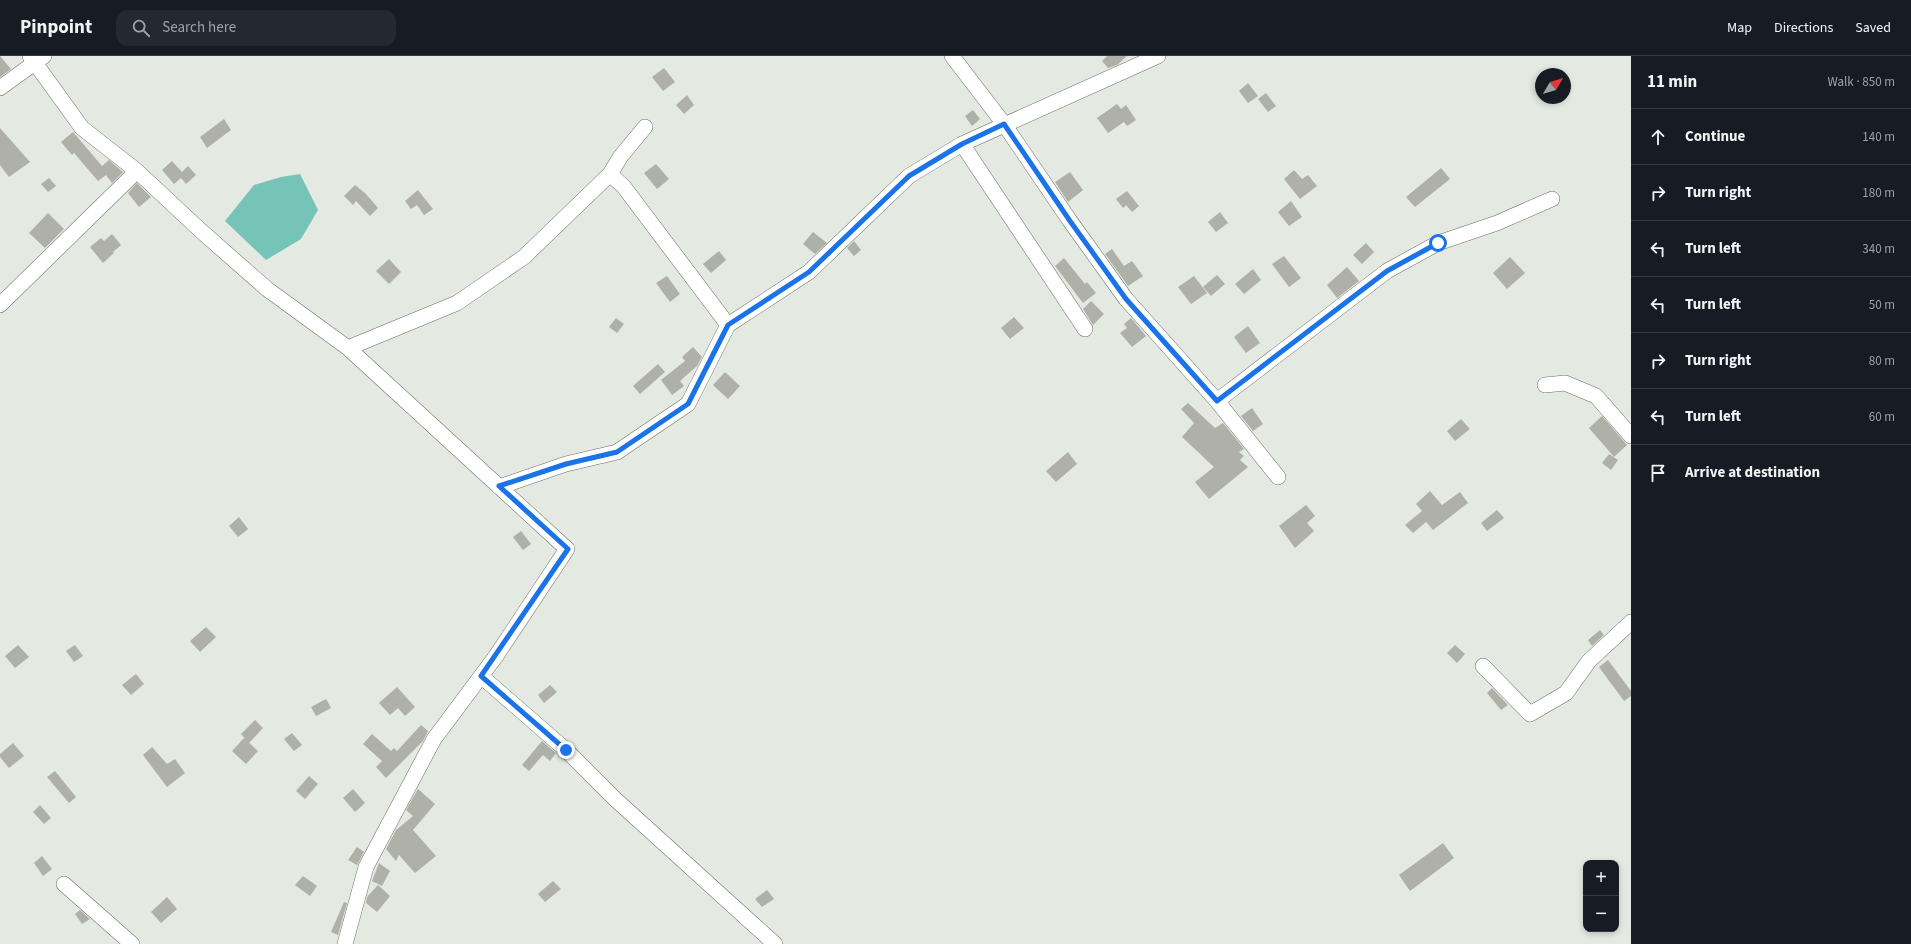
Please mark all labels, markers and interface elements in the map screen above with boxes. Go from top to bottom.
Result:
search box [116,10,396,46]
text: Pinpoint [20,14,92,41]
icon: search [130,17,152,39]
text: Search here [162,17,236,38]
text: Map [1727,18,1752,38]
text: Directions [1774,18,1833,38]
text: Saved [1855,18,1891,38]
north arrow [1535,68,1571,104]
text: 11 min [1647,70,1697,94]
text: Walk · 850 m [1827,73,1895,91]
icon: ahead [1647,126,1669,148]
text: Continue [1685,126,1745,147]
text: 140 m [1862,128,1895,146]
icon: right [1647,182,1669,204]
text: Turn right [1685,182,1751,203]
text: 180 m [1862,184,1895,202]
route start [1429,234,1447,252]
icon: left [1647,238,1669,260]
text: Turn left [1685,238,1741,259]
text: 340 m [1862,240,1895,258]
icon: left [1647,294,1669,316]
text: Turn left [1685,294,1741,315]
text: 50 m [1869,296,1895,314]
icon: right [1647,350,1669,372]
text: Turn right [1685,350,1751,371]
text: 80 m [1869,352,1895,370]
icon: left [1647,406,1669,428]
text: Turn left [1685,406,1741,427]
text: 60 m [1869,408,1895,426]
icon: arrive [1647,462,1669,484]
text: Arrive at destination [1685,462,1820,483]
route end [557,741,575,759]
map controls [1583,860,1619,932]
button: + [1583,860,1619,896]
button: − [1583,896,1619,932]

